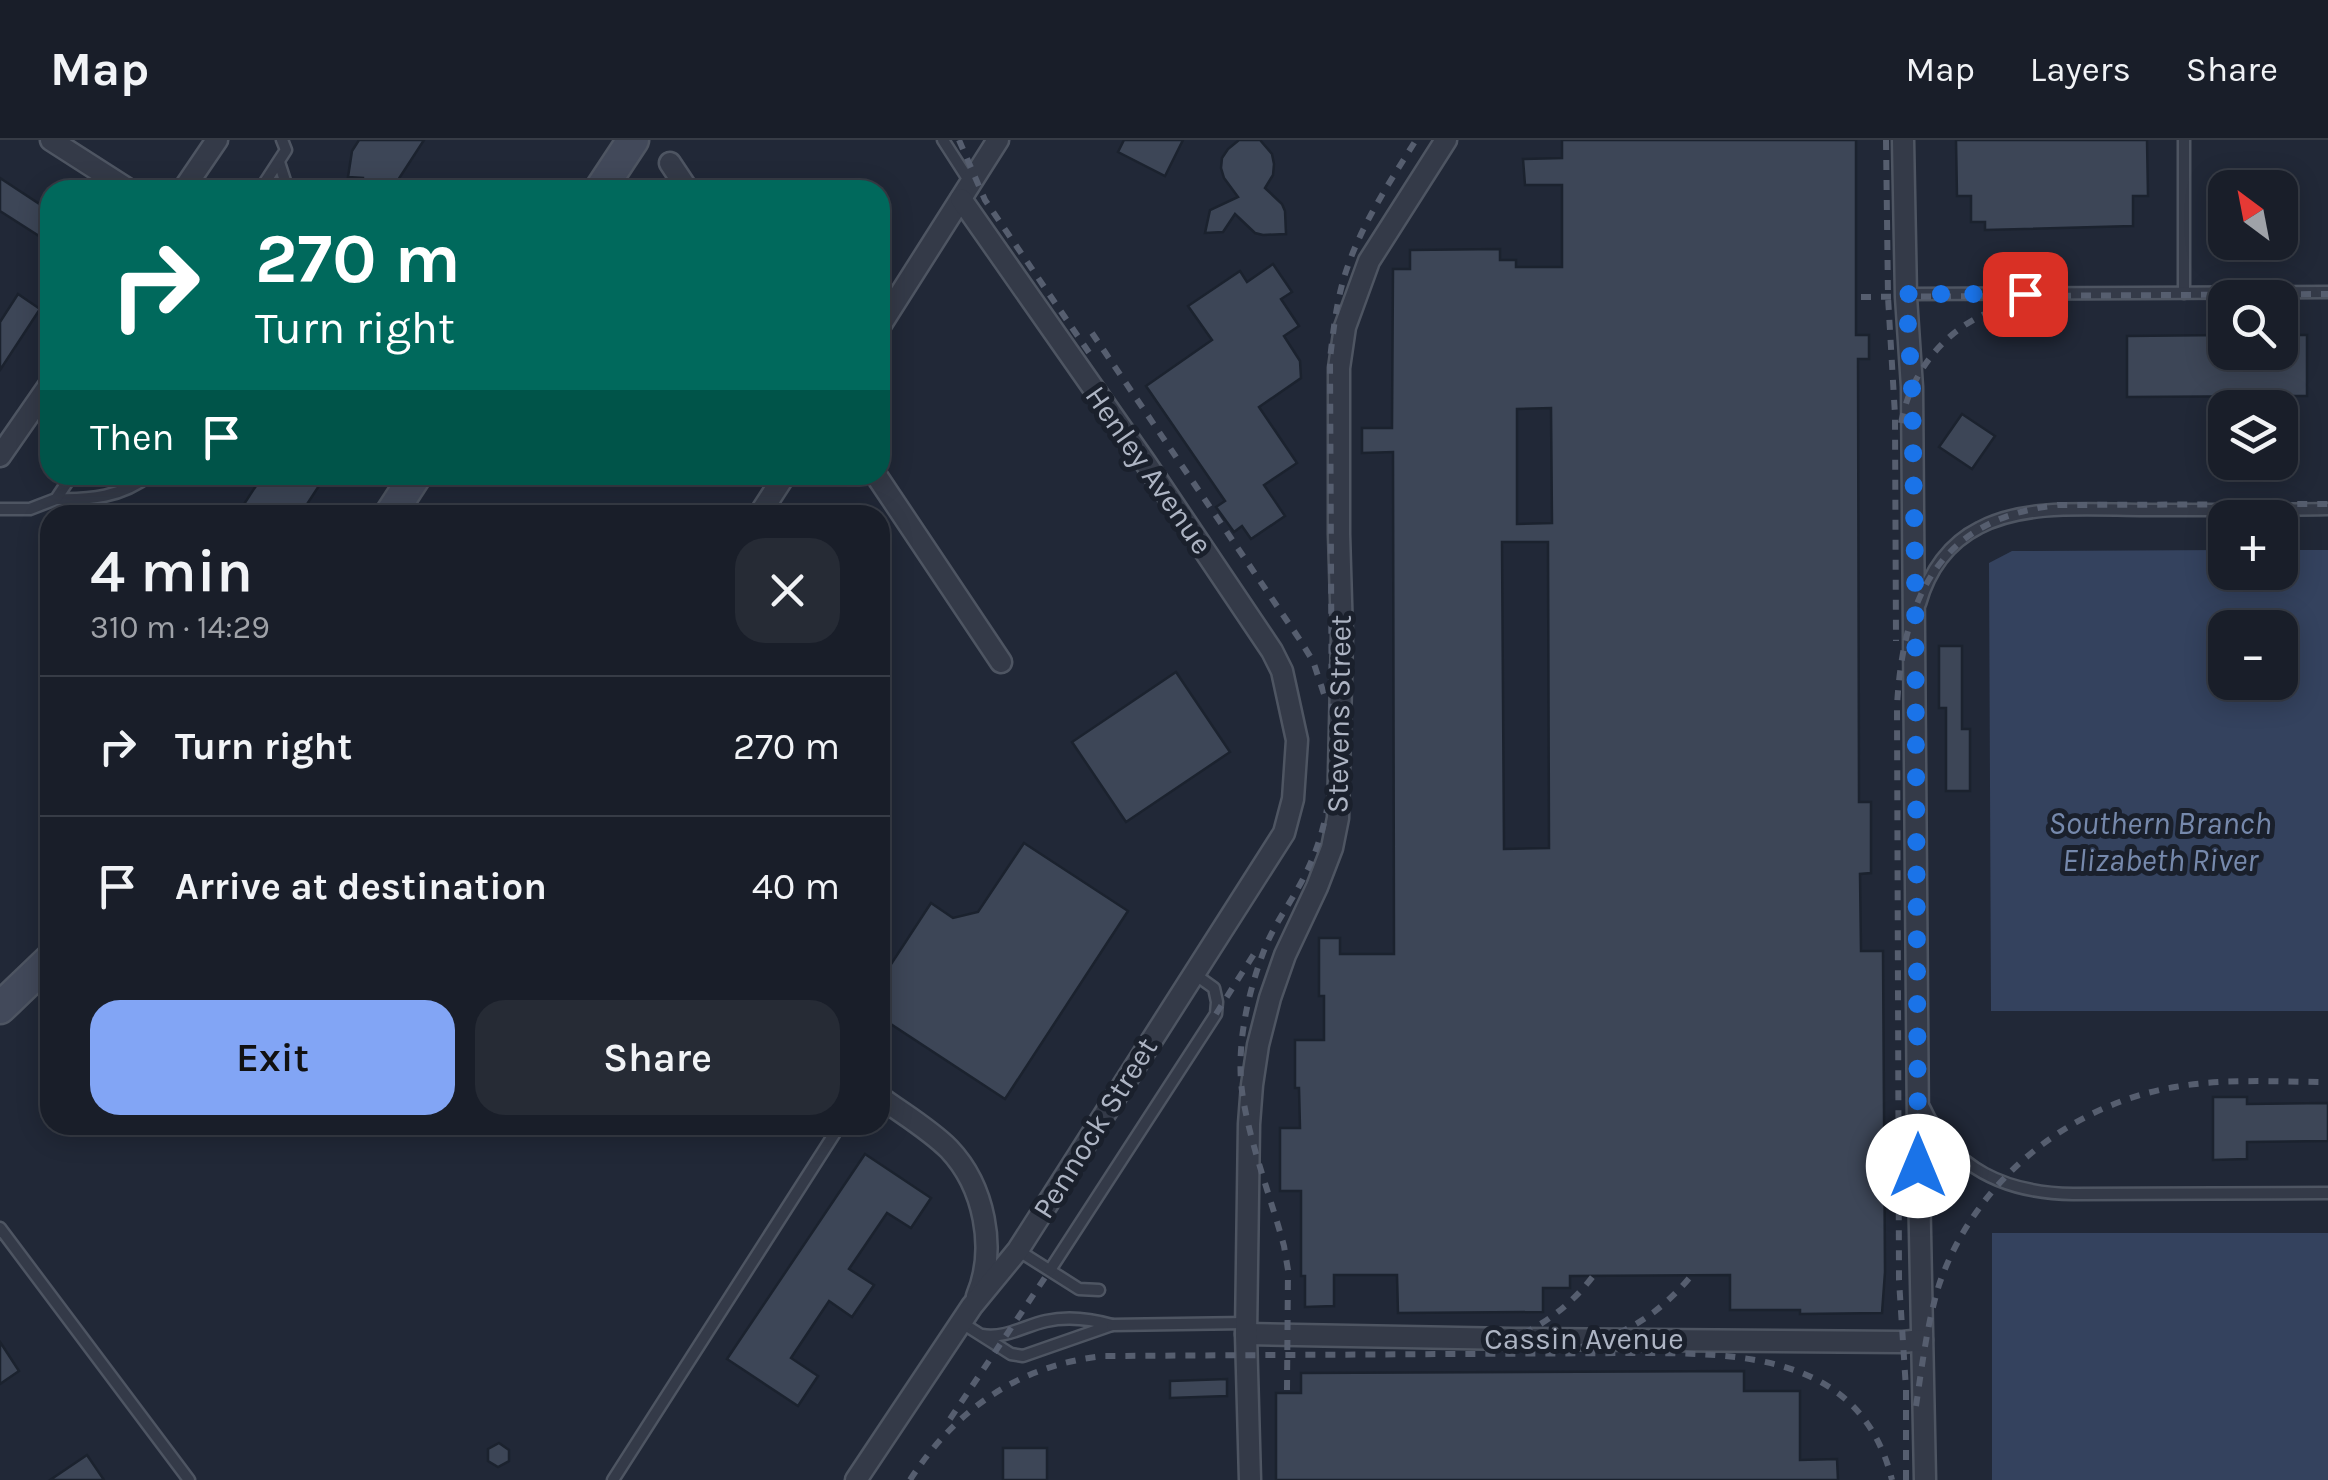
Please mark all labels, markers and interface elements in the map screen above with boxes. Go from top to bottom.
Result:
text: Map [50,41,149,97]
text: Map [1905,49,1975,90]
text: Layers [2030,49,2131,90]
text: Share [2186,49,2278,90]
north arrow [2208,170,2298,260]
map controls [2208,170,2298,700]
text: 270 m [255,218,461,300]
icon: right [90,220,220,350]
pin [1983,252,2068,337]
icon: arrive [1998,267,2053,322]
button: search [2208,280,2298,370]
text: Turn right [255,302,455,354]
street label: Henley Avenue [1078,379,1220,561]
button: layers [2208,390,2298,480]
icon: arrive [194,410,249,465]
text: Then [90,415,174,460]
button: + [2208,500,2298,590]
text: 4 min [90,536,253,606]
button: close [735,538,840,643]
text: 310 m · 14:29 [90,609,270,646]
button: − [2208,610,2298,700]
street label: Stevens Street [1319,614,1359,814]
icon: right [90,719,145,774]
text: Turn right [175,724,352,769]
text: 270 m [733,724,840,769]
water label: Southern Branch Elizabeth River [2048,805,2272,879]
icon: arrive [90,859,145,914]
text: Arrive at destination [175,864,547,909]
text: 40 m [752,864,840,909]
button: Exit [90,1000,455,1115]
button: Share [475,1000,840,1115]
street label: Pennock Street [1025,1031,1165,1225]
position arrow [1866,1114,1970,1218]
street label: Cassin Avenue [1484,1321,1684,1357]

